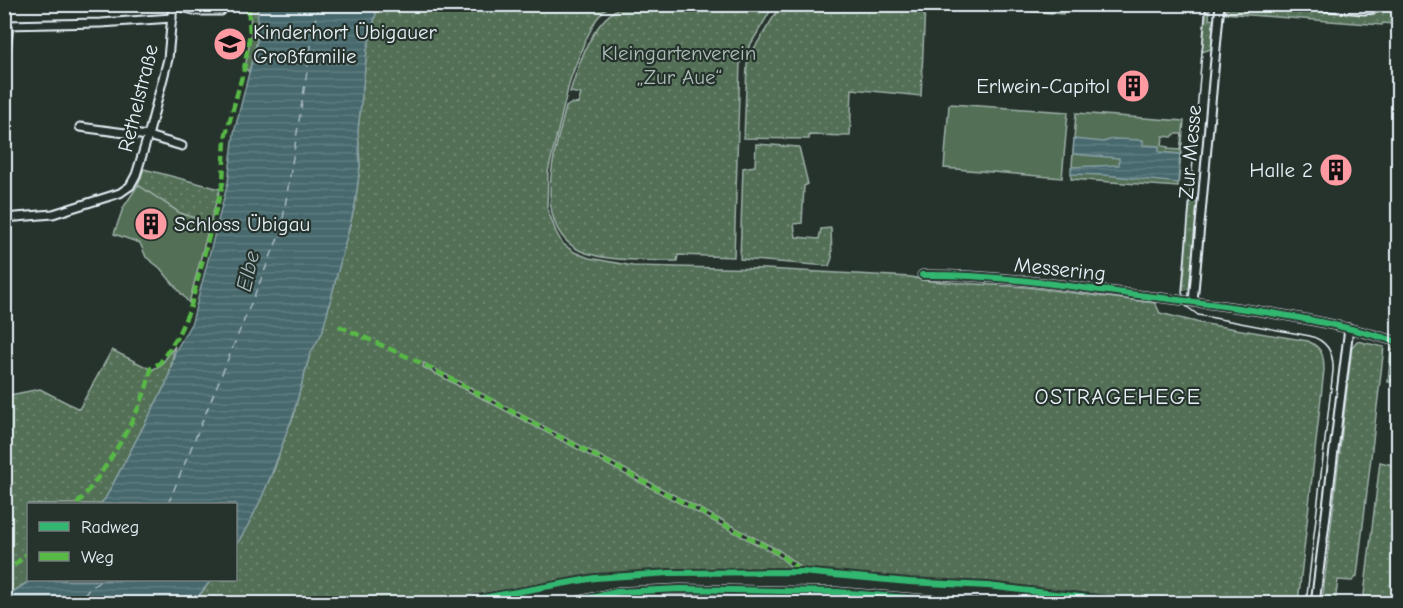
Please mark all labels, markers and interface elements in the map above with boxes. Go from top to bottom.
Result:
place label: Kinderhort Übigauer Großfamilie [253,20,438,68]
school or university icon: Kinderhort Übigauer Großfamilie [212,26,248,62]
park label: Kleingartenverein „Zur Aue“ [602,41,756,89]
street label: Rethelstraße [113,42,163,154]
building icon: Erlwein-Capitol [1115,68,1151,104]
place label: Erlwein-Capitol [976,74,1110,98]
street label: Zur Messe [1174,104,1206,200]
building icon: Halle 2 [1318,152,1354,188]
place label: Halle 2 [1249,158,1313,182]
building icon: Schloss Übigau [133,206,169,242]
place label: Schloss Übigau [174,212,310,236]
water label: Elbe [231,248,265,294]
street label: Messering [1013,252,1107,286]
district label: OSTRAGEHEGE [1034,384,1202,410]
legend [27,503,237,581]
text: Radweg [81,517,139,538]
text: Weg [81,547,114,568]

